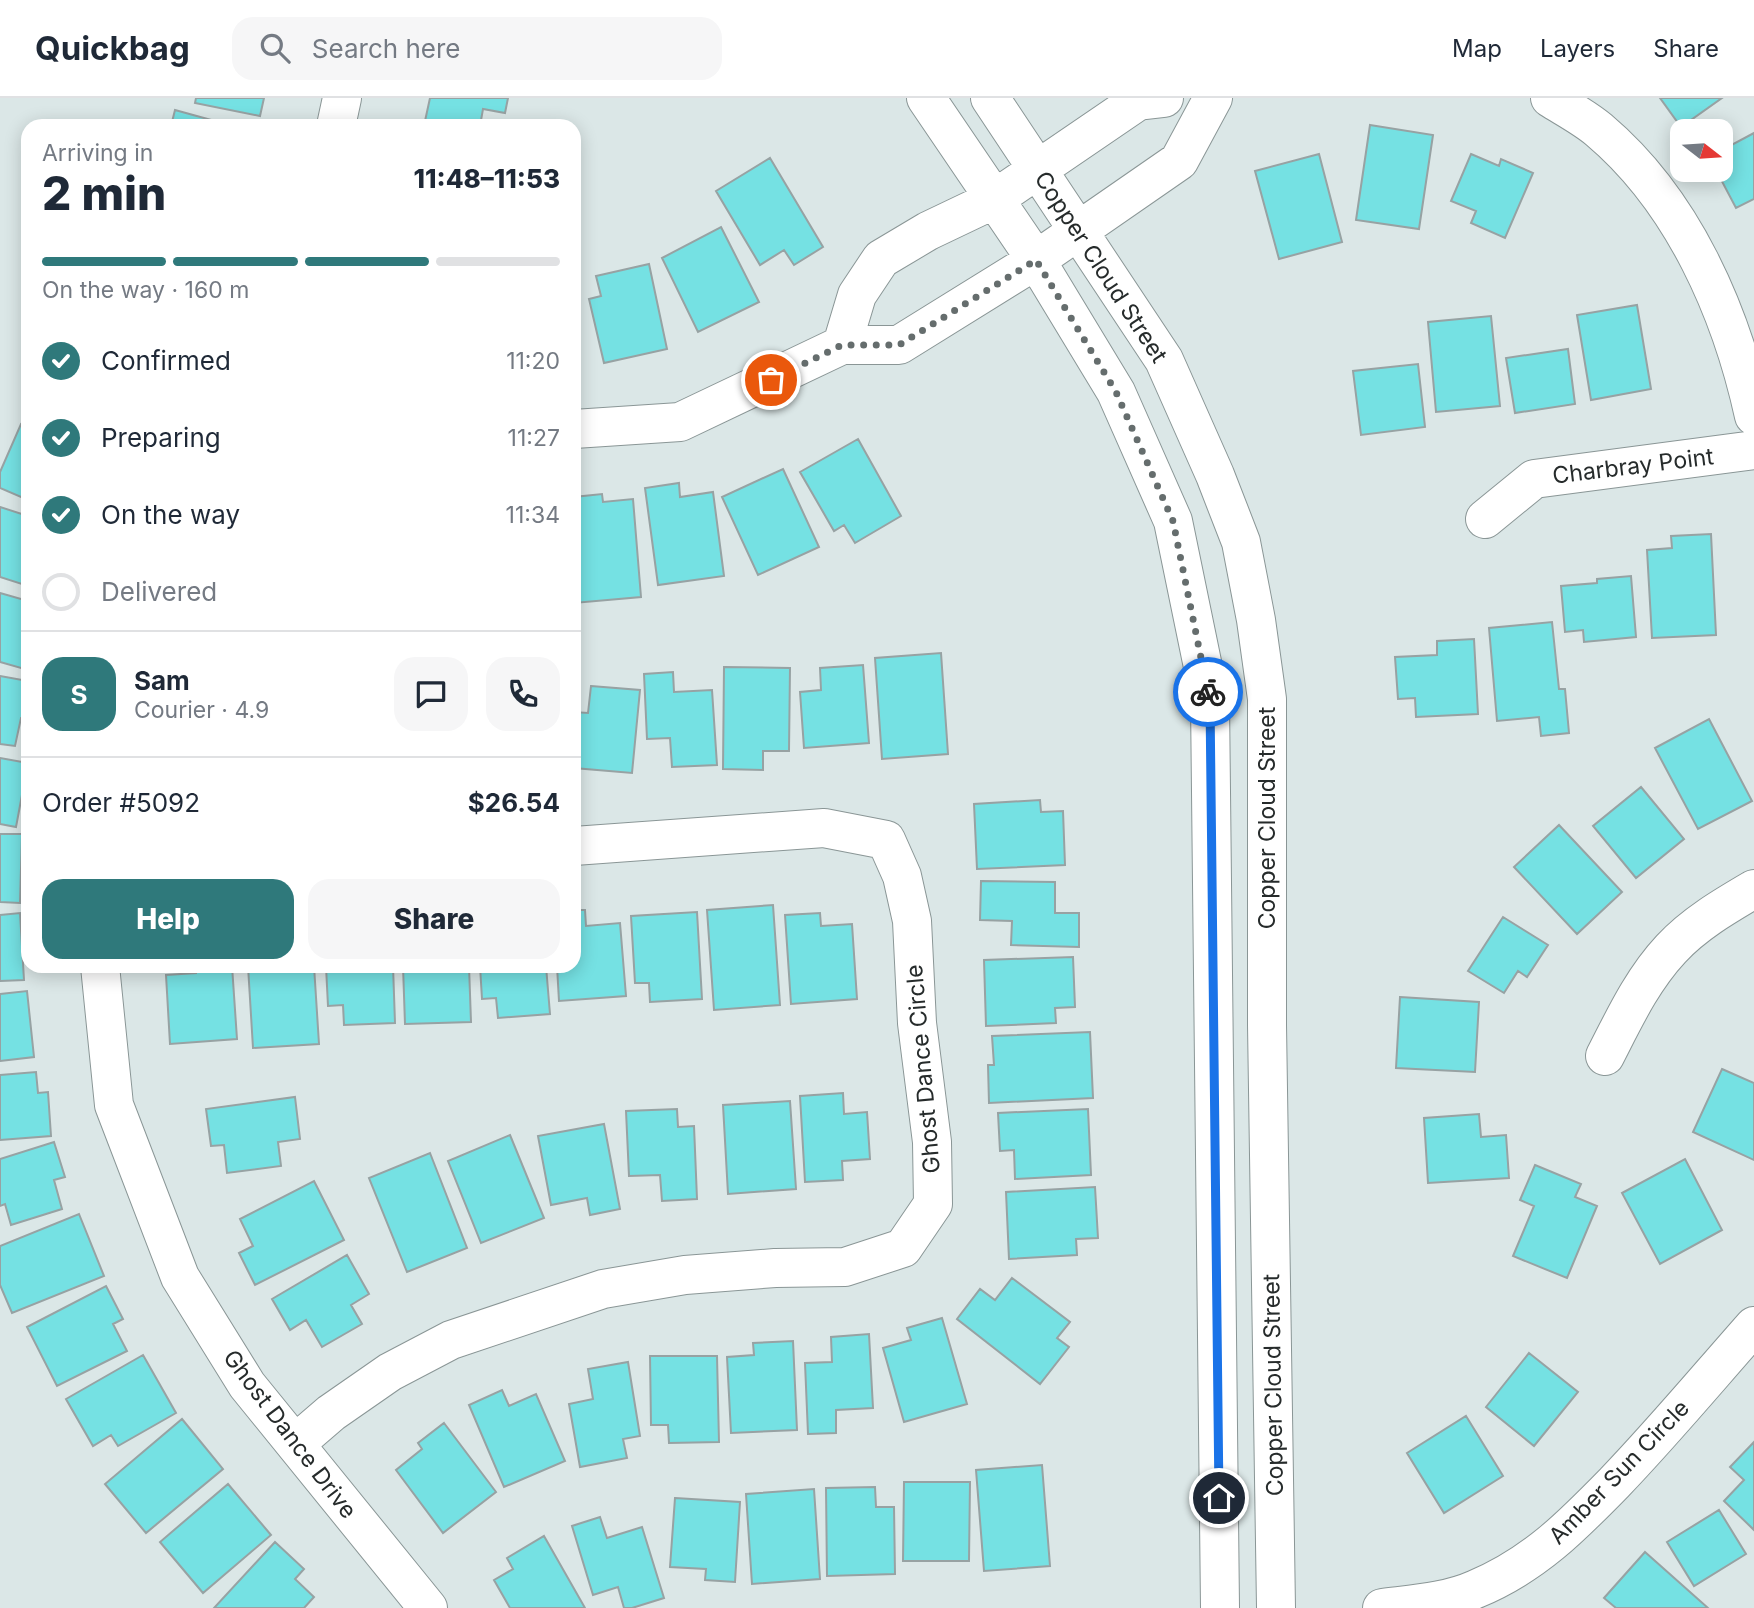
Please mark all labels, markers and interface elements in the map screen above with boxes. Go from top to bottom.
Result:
search box [232,17,722,80]
text: Quickbag [35,28,190,68]
icon: search [256,29,294,67]
text: Search here [312,33,460,64]
text: Map [1452,34,1502,63]
text: Layers [1540,34,1615,63]
text: Share [1653,34,1719,63]
north arrow [1670,119,1732,182]
map controls [1670,119,1733,182]
text: Arriving in [42,139,153,167]
text: 11:48–11:53 [414,163,560,194]
text: 2 min [42,165,166,221]
street label: Copper Cloud Street [1029,166,1174,368]
text: On the way · 160 m [42,276,249,304]
icon: check [42,342,80,380]
text: Confirmed [101,345,231,376]
text: 11:20 [506,347,560,375]
pin [741,350,801,410]
icon: bag [752,361,790,399]
icon: check [42,419,80,457]
text: Preparing [101,422,221,453]
text: 11:27 [508,424,560,452]
street label: Charbray Point [1551,442,1716,490]
icon: check [42,496,80,534]
text: On the way [101,499,240,530]
text: 11:34 [506,501,560,529]
text: Delivered [101,576,217,607]
button: chat [394,657,468,731]
button: phone [486,657,560,731]
courier [1173,657,1243,727]
text: Sam [134,665,190,696]
icon: bike [1189,673,1227,711]
text: S [70,679,88,710]
text: Courier · 4.9 [134,696,269,724]
street label: Copper Cloud Street [1253,706,1281,929]
text: Order #5092 [42,787,200,818]
text: $26.54 [468,787,560,818]
button: Help [42,879,294,959]
button: Share [308,879,560,959]
street label: Ghost Dance Circle [900,963,946,1175]
street label: Copper Cloud Street [1257,1273,1289,1496]
street label: Ghost Dance Drive [217,1344,363,1524]
street label: Amber Sun Circle [1543,1394,1695,1550]
pin [1189,1468,1249,1528]
icon: home [1200,1479,1238,1517]

